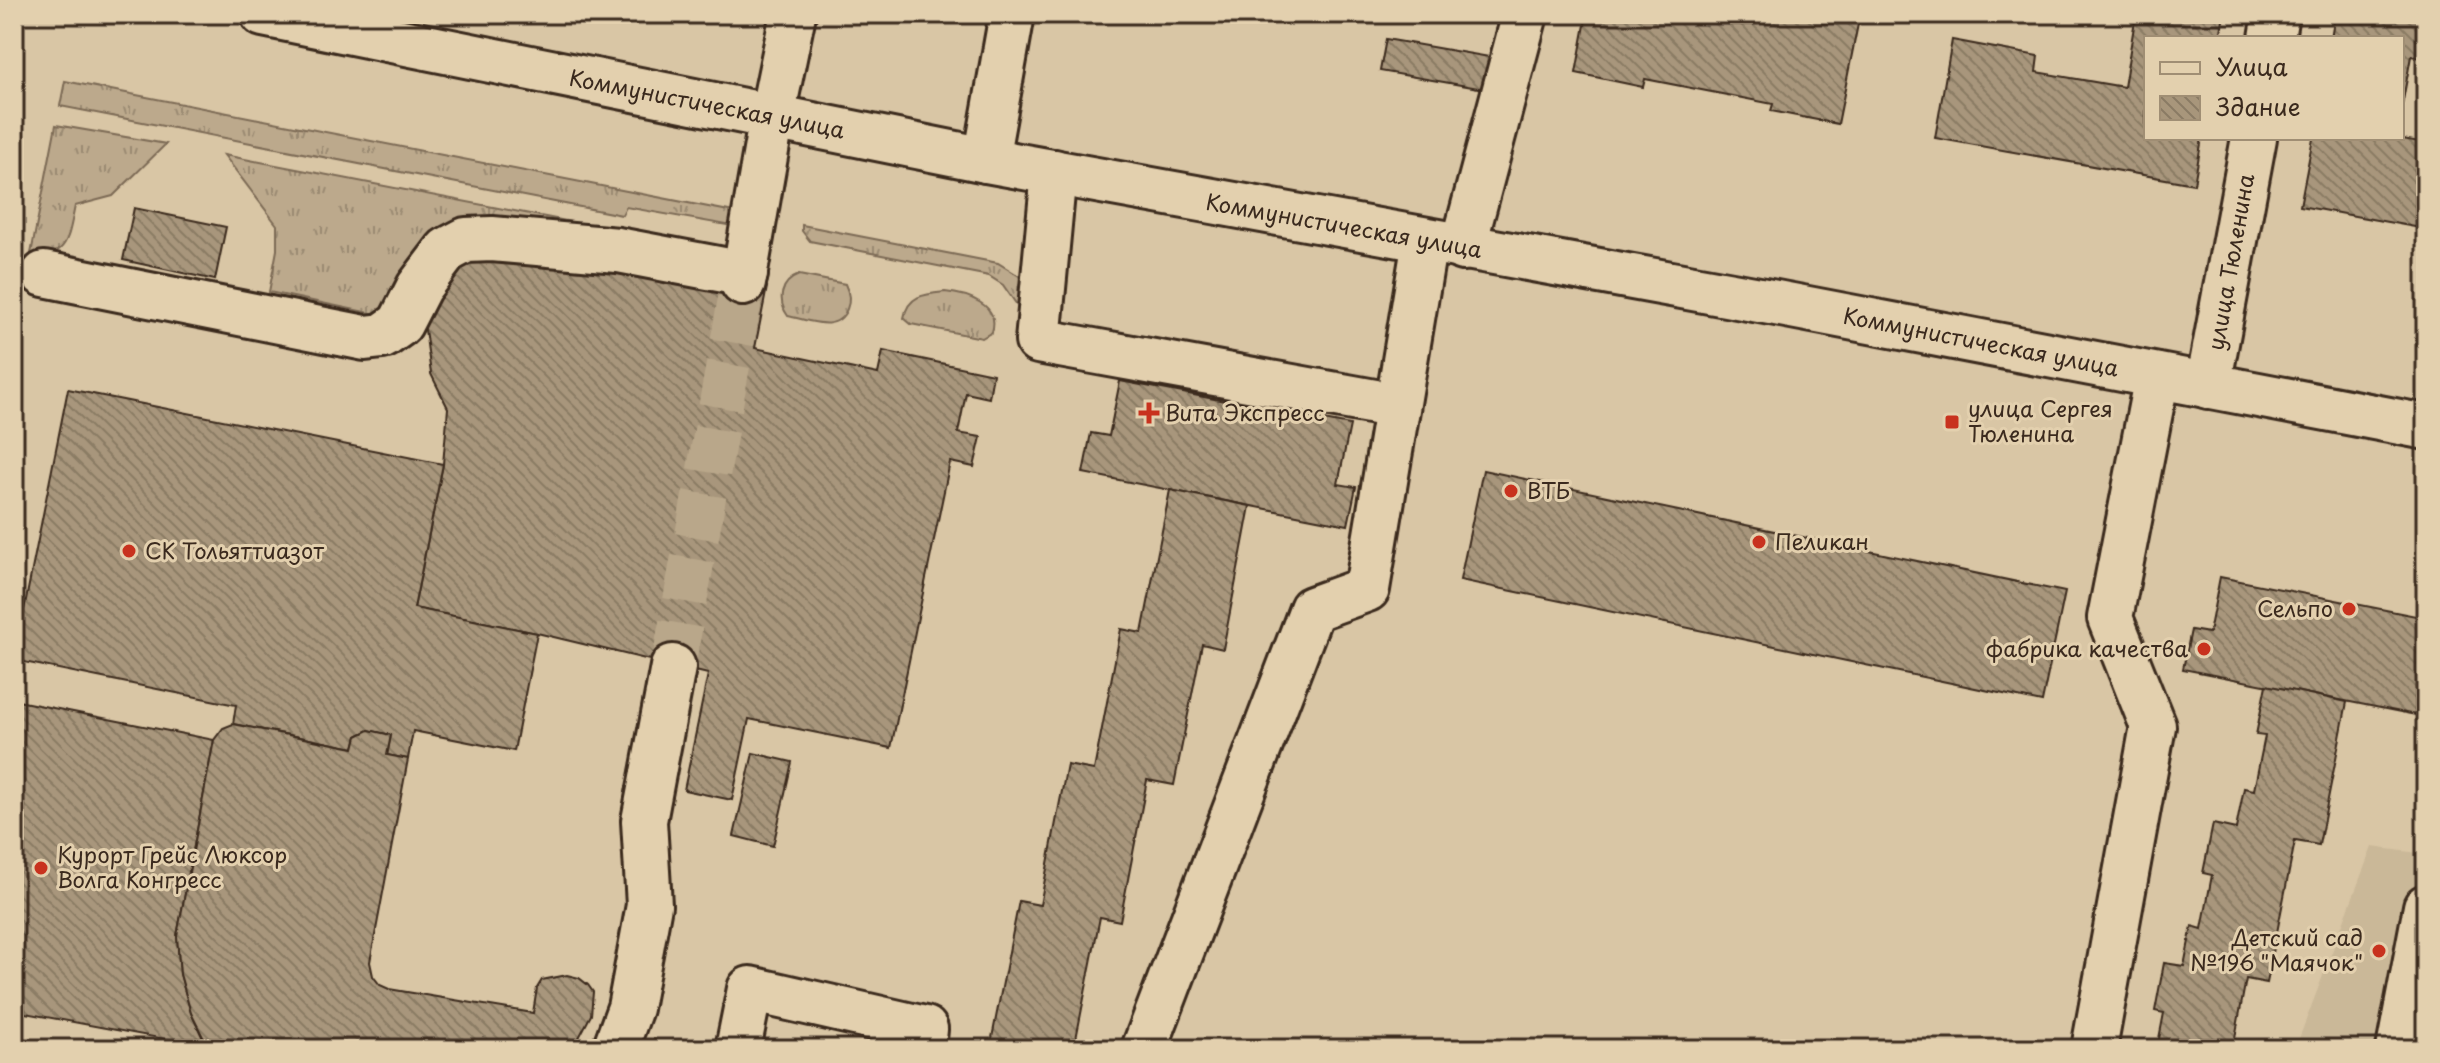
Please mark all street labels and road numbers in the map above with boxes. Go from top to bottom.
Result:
street label: Коммунистическая улица [567,60,848,145]
street label: улица Тюленина [2198,171,2261,353]
street label: Коммунистическая улица [1204,184,1485,265]
street label: Коммунистическая улица [1841,298,2122,383]

